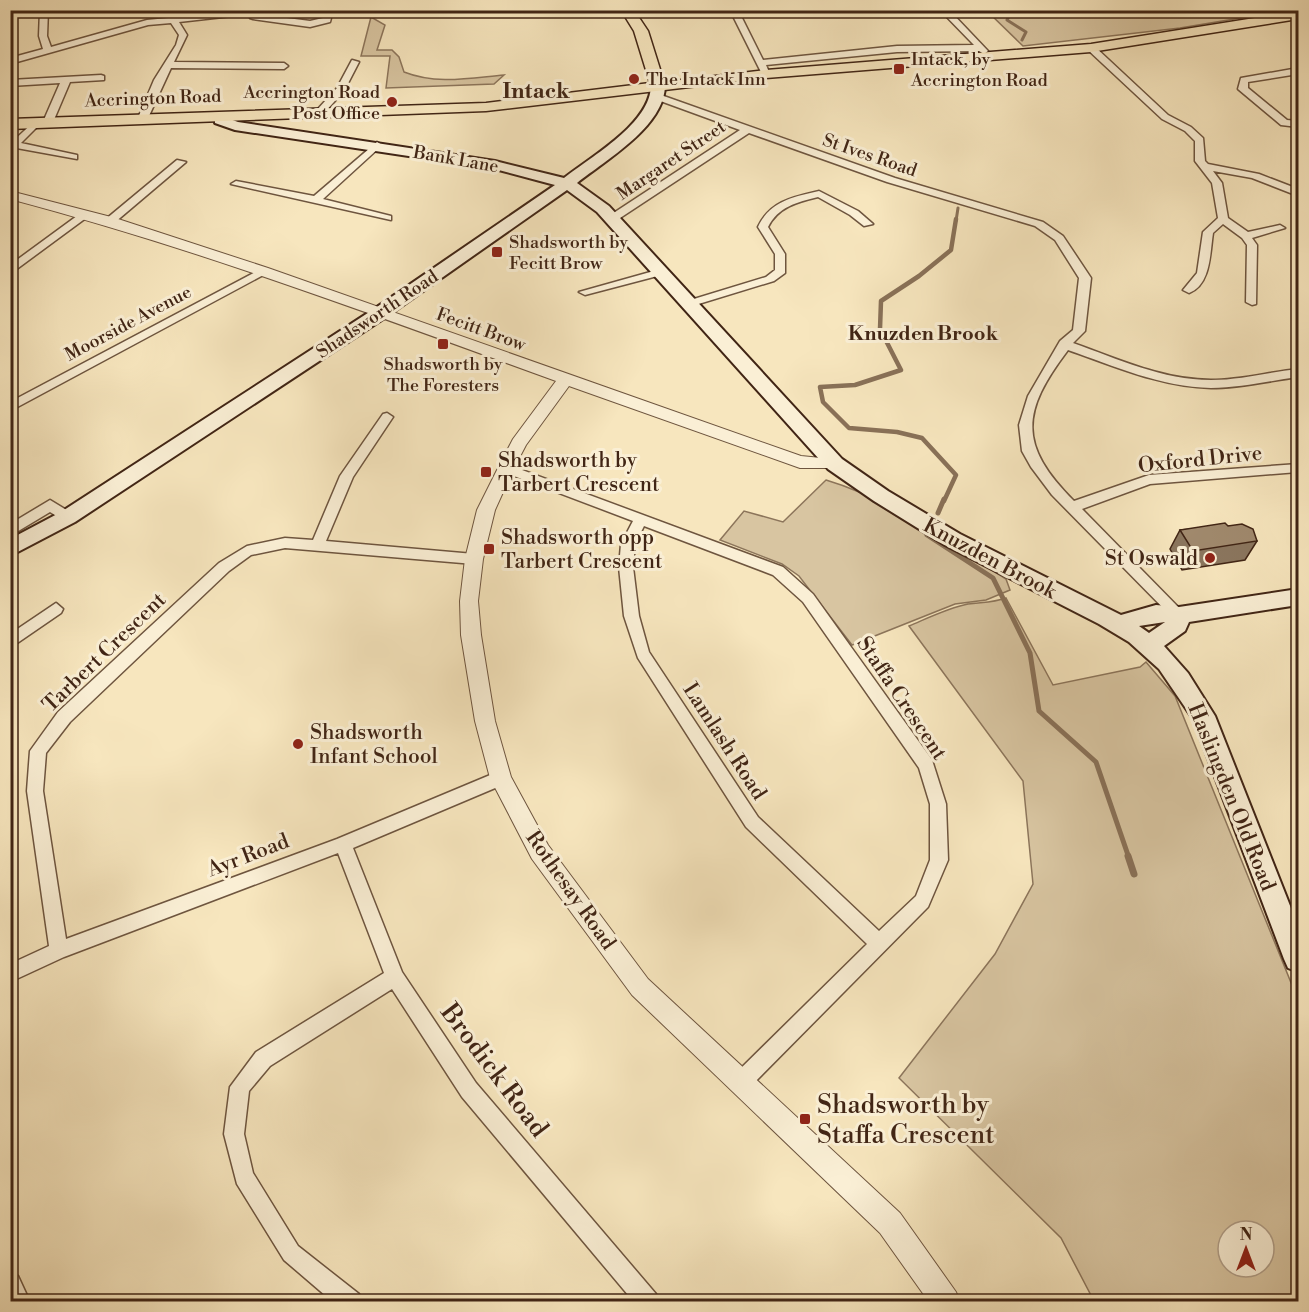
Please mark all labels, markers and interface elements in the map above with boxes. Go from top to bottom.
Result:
place label: Intack, by Accrington Road [910,48,1048,92]
marker: Intack, by Accrington Road [892,62,906,76]
place label: The Intack Inn [646,68,766,91]
marker: The Intack Inn [627,72,641,86]
district label: Intack [502,78,570,105]
place label: Accrington Road Post Office [242,81,381,125]
street label: Accrington Road [83,85,222,112]
marker: Accrington Road Post Office [385,95,399,109]
street label: Margaret Street [612,115,731,205]
street label: St Ives Road [820,129,921,183]
street label: Bank Lane [410,140,500,178]
place label: Shadsworth by Fecitt Brow [509,231,628,275]
marker: Shadsworth by Fecitt Brow [490,245,504,259]
street label: Shadsworth Road [312,265,443,364]
street label: Moorside Avenue [61,280,195,366]
street label: Fecitt Brow [433,303,529,356]
district label: Knuzden Brook [848,322,999,347]
marker: Shadsworth by The Foresters [436,337,450,351]
place label: Shadsworth by The Foresters [383,353,503,397]
street label: Oxford Drive [1137,441,1263,479]
place label: Shadsworth by Tarbert Crescent [498,448,660,498]
marker: Shadsworth by Tarbert Crescent [479,465,493,479]
street label: Knuzden Brook [918,513,1062,605]
place label: Shadsworth opp Tarbert Crescent [501,525,663,575]
marker: Shadsworth opp Tarbert Crescent [482,542,496,556]
place label: St Oswald [1105,546,1198,572]
marker: St Oswald [1203,551,1217,565]
street label: Tarbert Crescent [38,587,172,718]
street label: Staffa Crescent [850,632,952,766]
street label: Lamlash Road [677,678,772,805]
street label: Haslingden Old Road [1182,700,1281,895]
place label: Shadsworth Infant School [310,720,438,770]
marker: Shadsworth Infant School [291,737,305,751]
street label: Rothesay Road [519,826,621,955]
street label: Ayr Road [203,828,293,884]
street label: Brodick Road [433,996,555,1144]
place label: Shadsworth by Staffa Crescent [817,1089,994,1151]
marker: Shadsworth by Staffa Crescent [798,1112,812,1126]
north arrow [1216,1219,1276,1279]
text: N [1240,1225,1253,1245]

